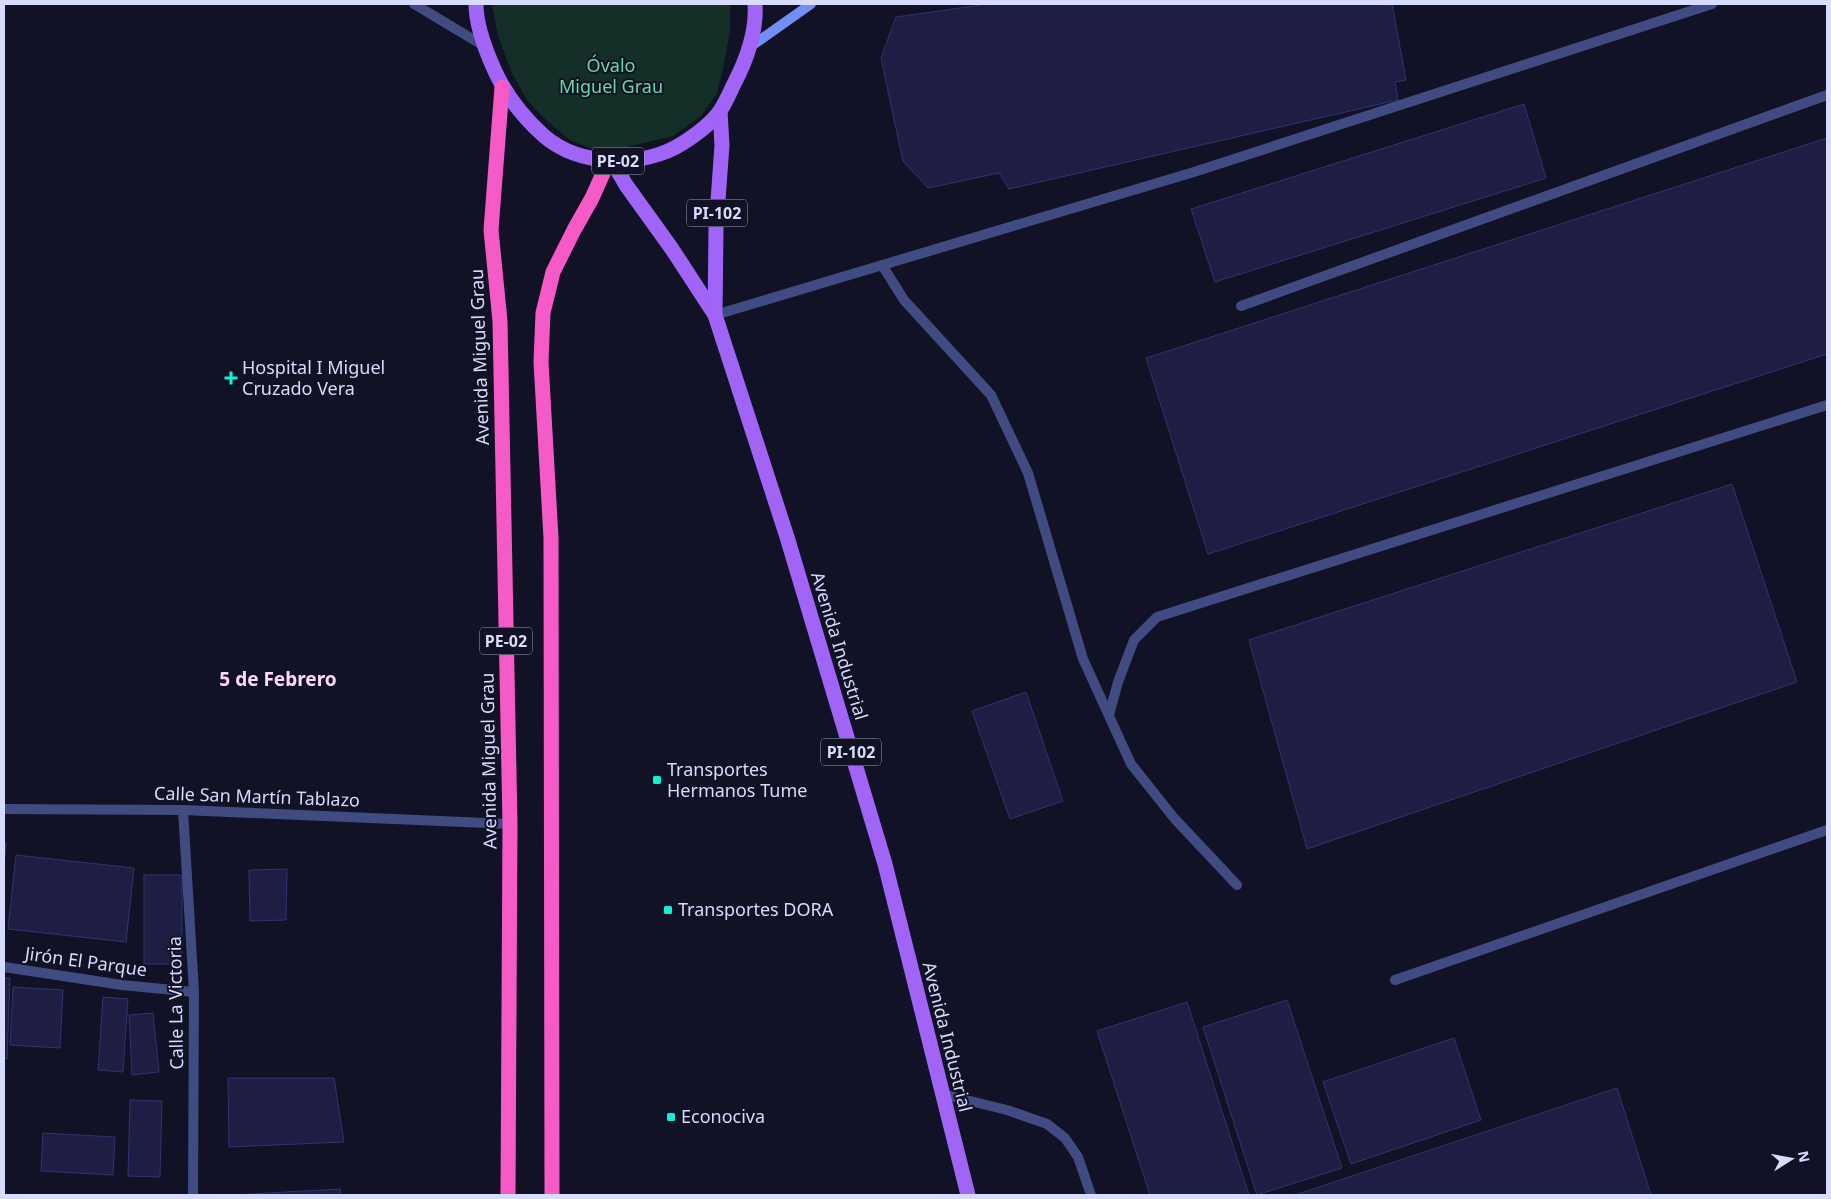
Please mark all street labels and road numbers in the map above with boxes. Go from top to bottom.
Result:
road number: PE-02 [592,148,644,175]
road number: PI-102 [687,200,747,227]
street label: Avenida Miguel Grau [464,268,494,446]
street label: Avenida Industrial [806,569,874,723]
road number: PE-02 [480,627,532,654]
street label: Avenida Miguel Grau [474,673,502,849]
road number: PI-102 [821,739,881,766]
street label: Calle San Martín Tablazo [154,780,360,812]
street label: Calle La Victoria [162,936,188,1070]
street label: Jirón El Parque [22,940,149,981]
street label: Avenida Industrial [918,959,978,1114]

